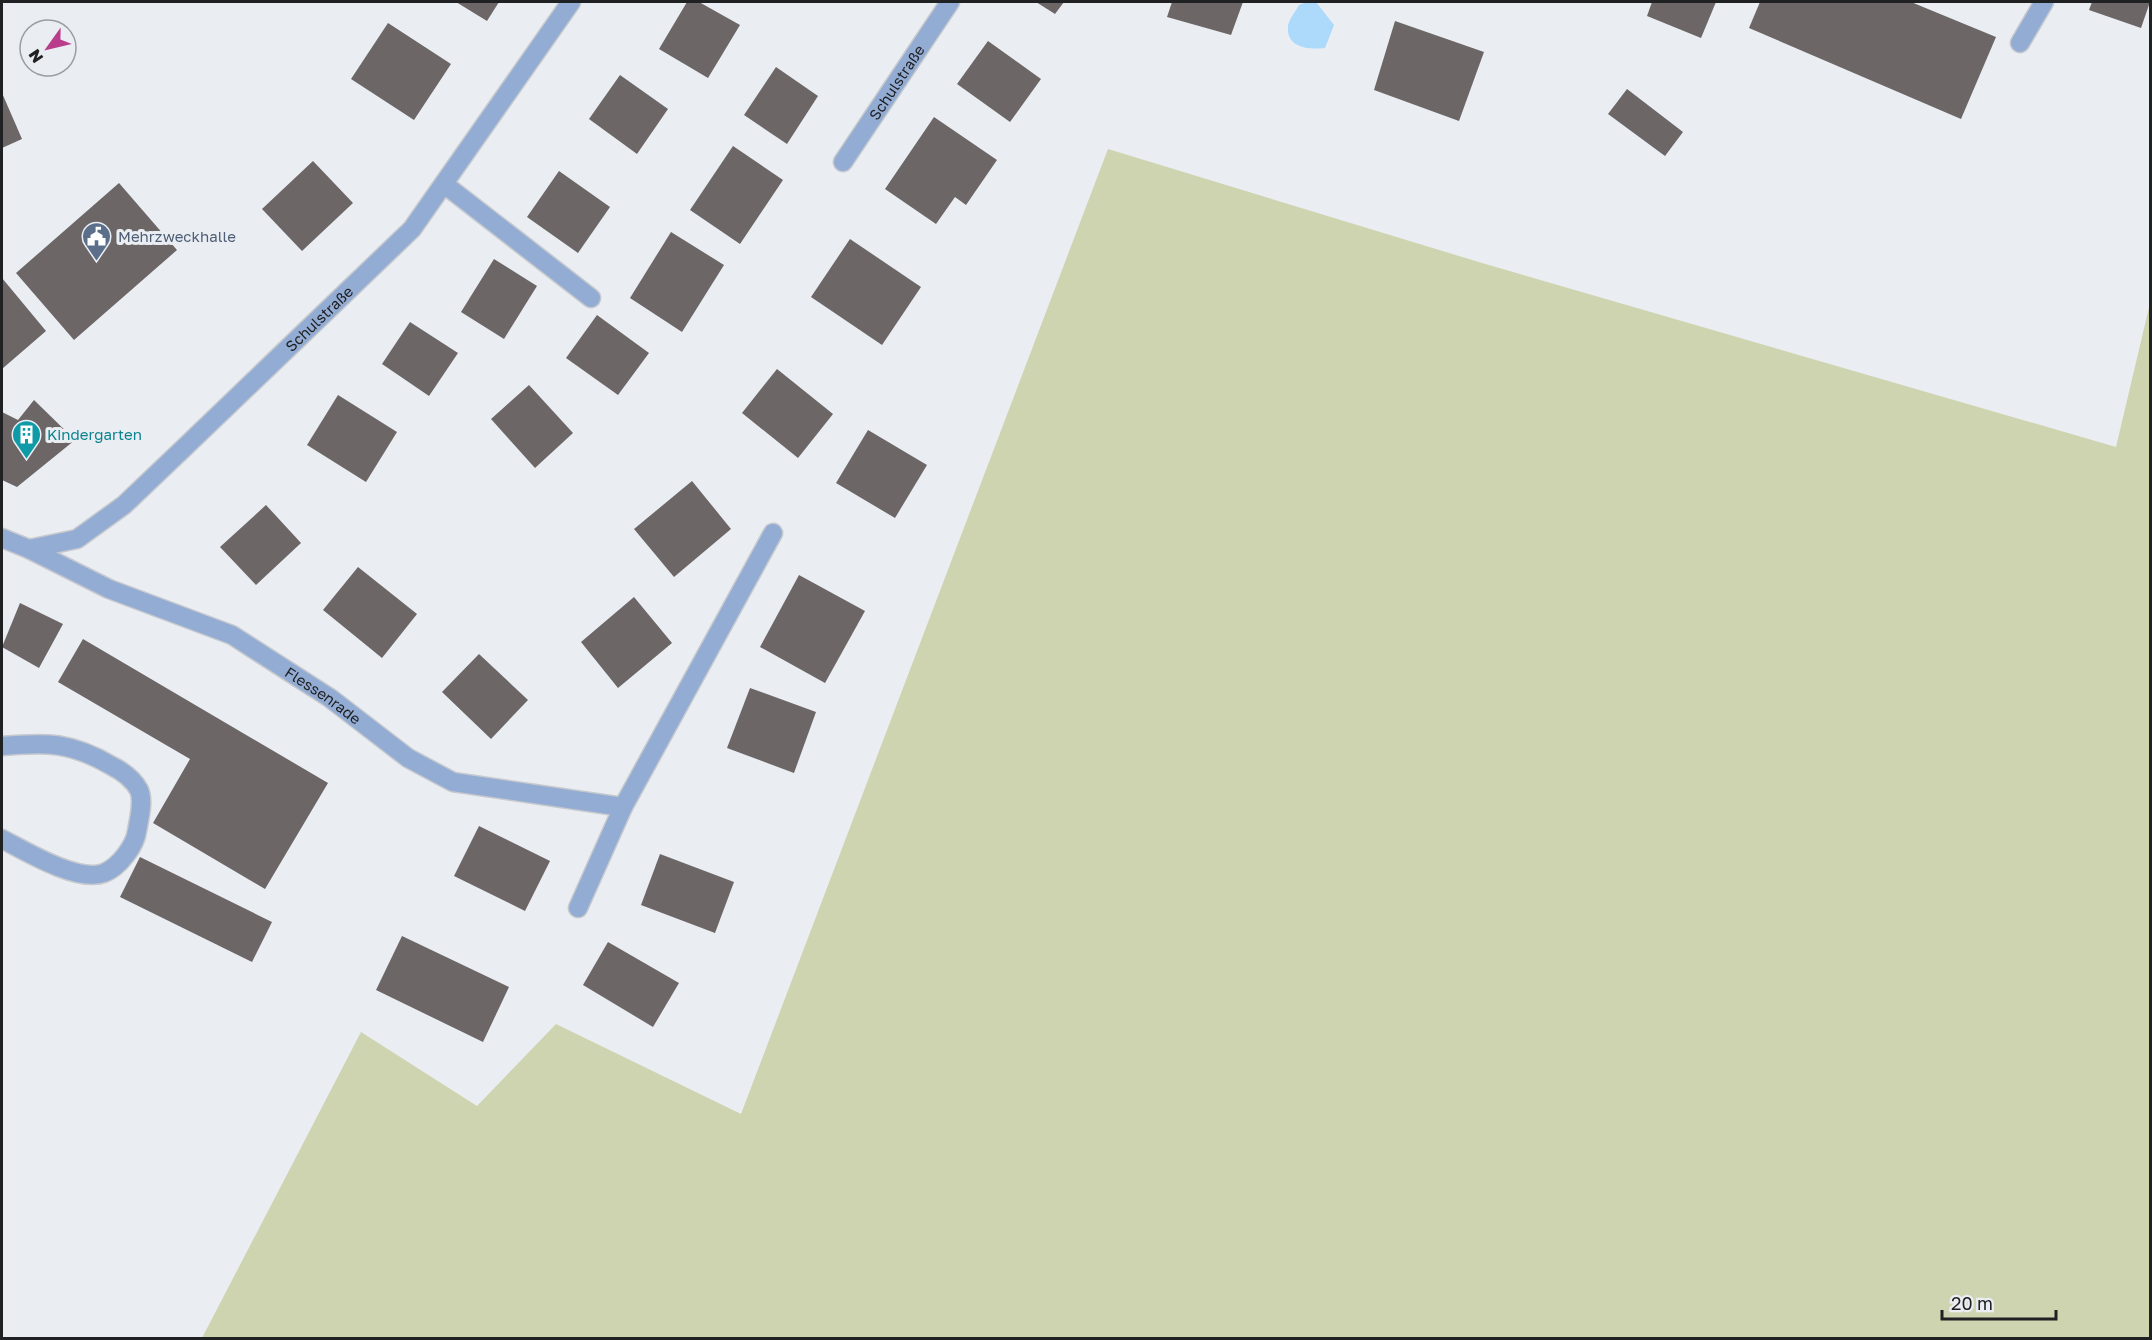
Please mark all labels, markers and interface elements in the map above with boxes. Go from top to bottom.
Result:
north arrow [18,18,78,78]
street label: Schulstraße [865,41,928,123]
text: N [24,46,47,67]
public building icon: Mehrzweckhalle [81,220,113,262]
place label: Mehrzweckhalle [118,227,236,245]
street label: Schulstraße [281,282,357,355]
building icon: Kindergarten [10,418,42,460]
place label: Kindergarten [47,425,142,443]
street label: Flessenrade [282,663,365,728]
scale bar [1942,1283,2056,1321]
text: 20 m [1951,1292,1993,1314]

